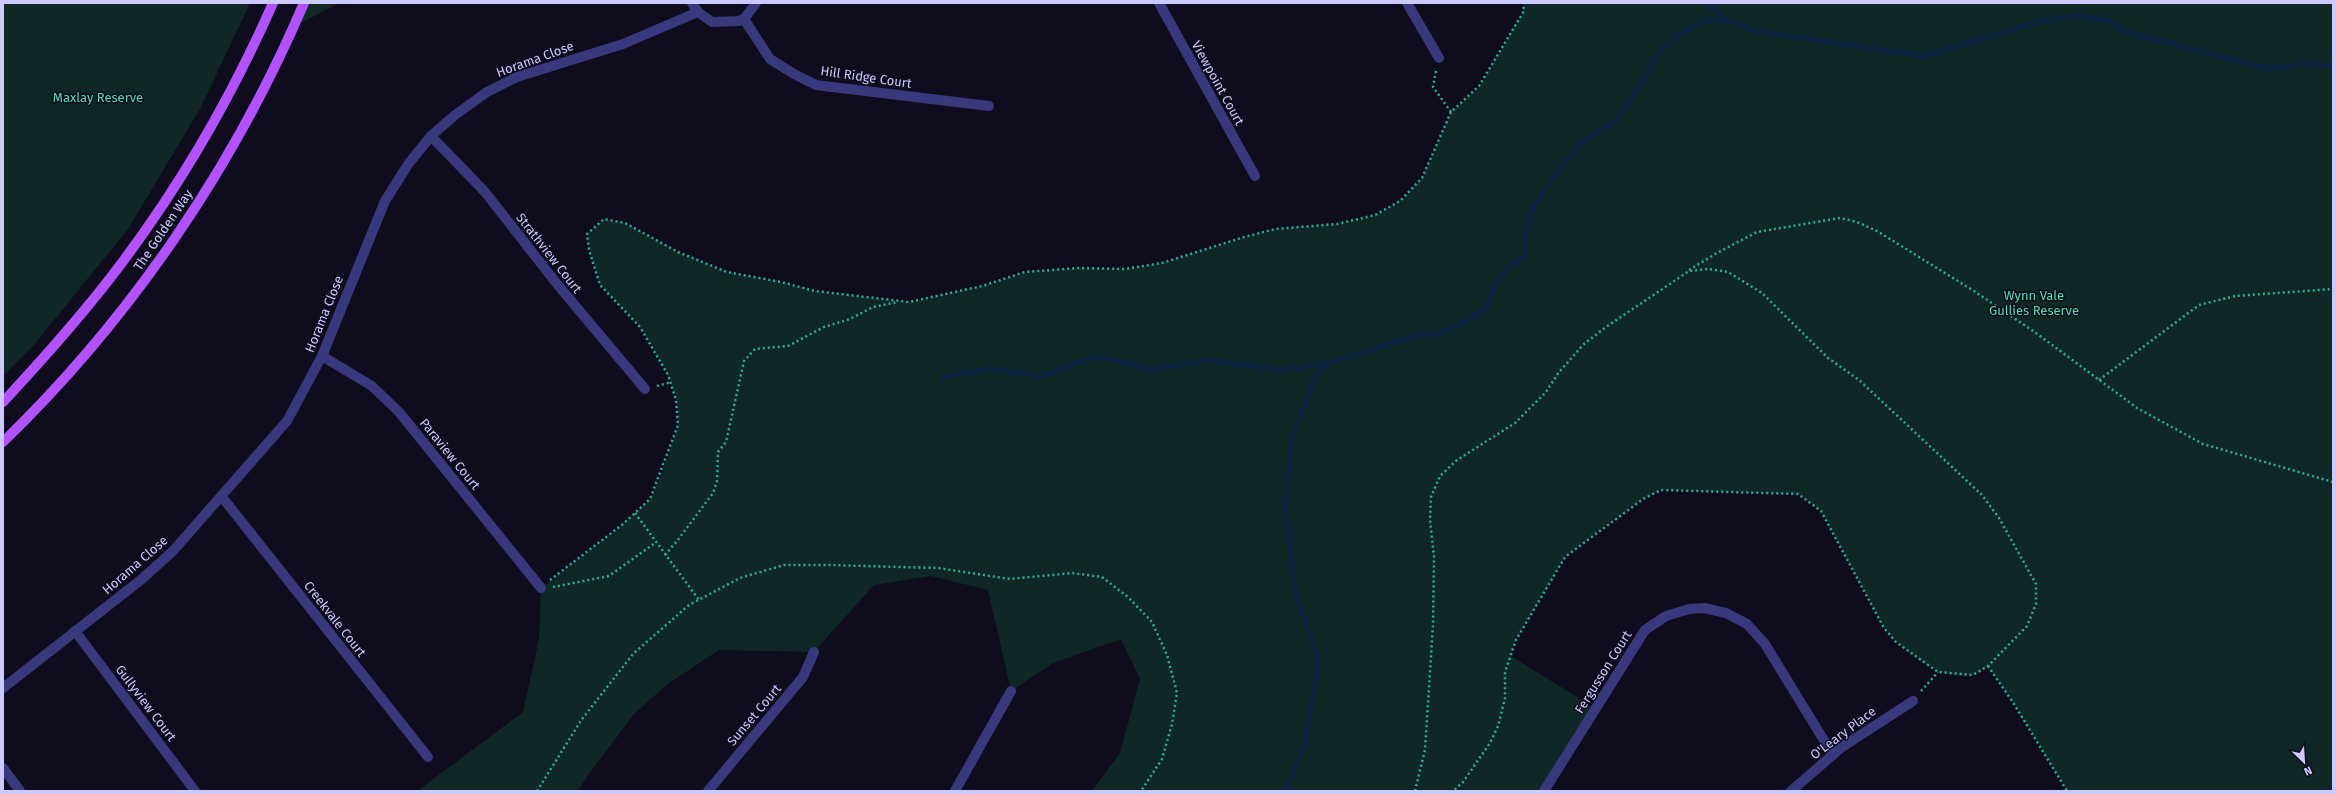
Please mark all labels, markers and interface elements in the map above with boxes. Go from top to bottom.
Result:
street label: Horama Close [494,38,576,80]
street label: Viewpoint Court [1189,38,1247,128]
street label: Hill Ridge Court [819,63,913,91]
park label: Maxlay Reserve [53,90,143,105]
street label: The Golden Way [131,186,196,273]
street label: Strathview Court [513,210,585,296]
street label: Horama Close [302,273,346,355]
park label: Wynn Vale Gullies Reserve [1989,288,2079,318]
street label: Paraview Court [417,415,483,493]
street label: Horama Close [99,533,171,597]
street label: Creekvale Court [301,578,369,660]
street label: Fergusson Court [1572,628,1635,716]
street label: Gullyview Court [112,662,180,744]
street label: Sunset Court [724,681,784,749]
street label: O'Leary Place [1807,703,1879,763]
north arrow [2284,742,2324,782]
text: N [2302,763,2314,778]

